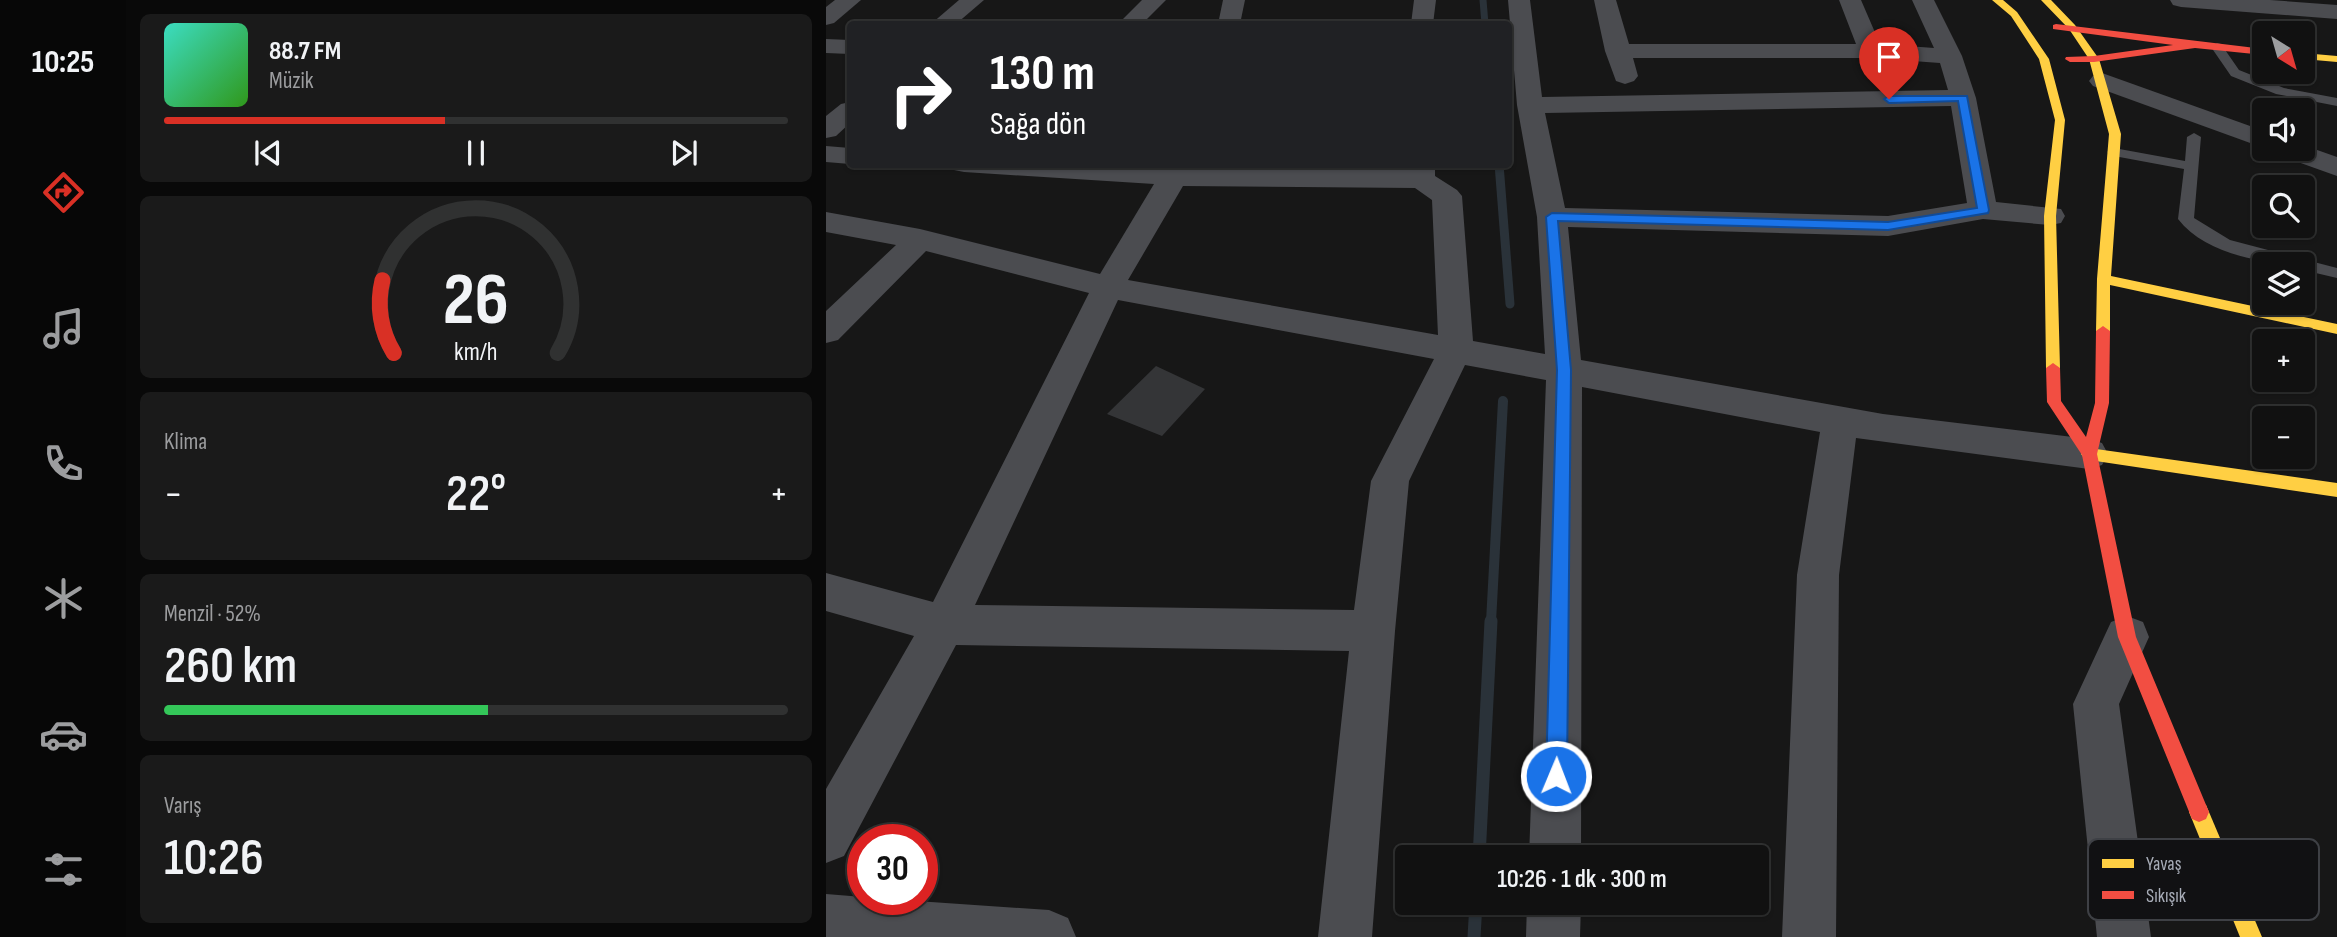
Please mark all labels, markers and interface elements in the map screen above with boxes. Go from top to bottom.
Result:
north arrow [2252,21,2315,84]
map controls [2252,21,2315,469]
pin [1859,27,1919,99]
text: 88.7 FM [269,36,341,67]
icon: arrive [1870,38,1908,76]
text: 10:25 [32,43,94,82]
text: 130 m [990,45,1095,104]
icon: right [875,49,966,140]
text: Müzik [269,67,314,95]
button: sound [2252,98,2315,161]
text: Sağa dön [990,105,1086,144]
icon: previous [249,134,287,172]
icon: pause [457,134,495,172]
icon: next [665,134,703,172]
icon: directions [39,168,88,217]
button: search [2252,175,2315,238]
button: layers [2252,252,2315,315]
text: 26 [443,257,509,345]
icon: music [39,304,88,353]
button: + [2252,329,2315,392]
text: km/h [454,337,498,368]
button: − [2252,406,2315,469]
text: Klima [164,428,207,456]
icon: phone [39,439,88,488]
text: 22° [446,463,506,526]
text: − [164,472,183,517]
text: + [769,472,788,517]
icon: climate [39,574,88,623]
text: Menzil · 52% [164,600,261,628]
text: 260 km [164,635,297,698]
icon: car [39,710,88,759]
position arrow [1519,739,1593,813]
text: Varış [164,792,202,820]
speed limit sign: 30 [847,824,938,915]
text: 10:26 [164,827,264,890]
legend [2088,839,2319,920]
icon: filters [39,845,88,894]
text: Yavaş [2146,853,2182,876]
text: 10:26 · 1 dk · 300 m [1497,864,1667,895]
text: Sıkışık [2146,885,2187,908]

